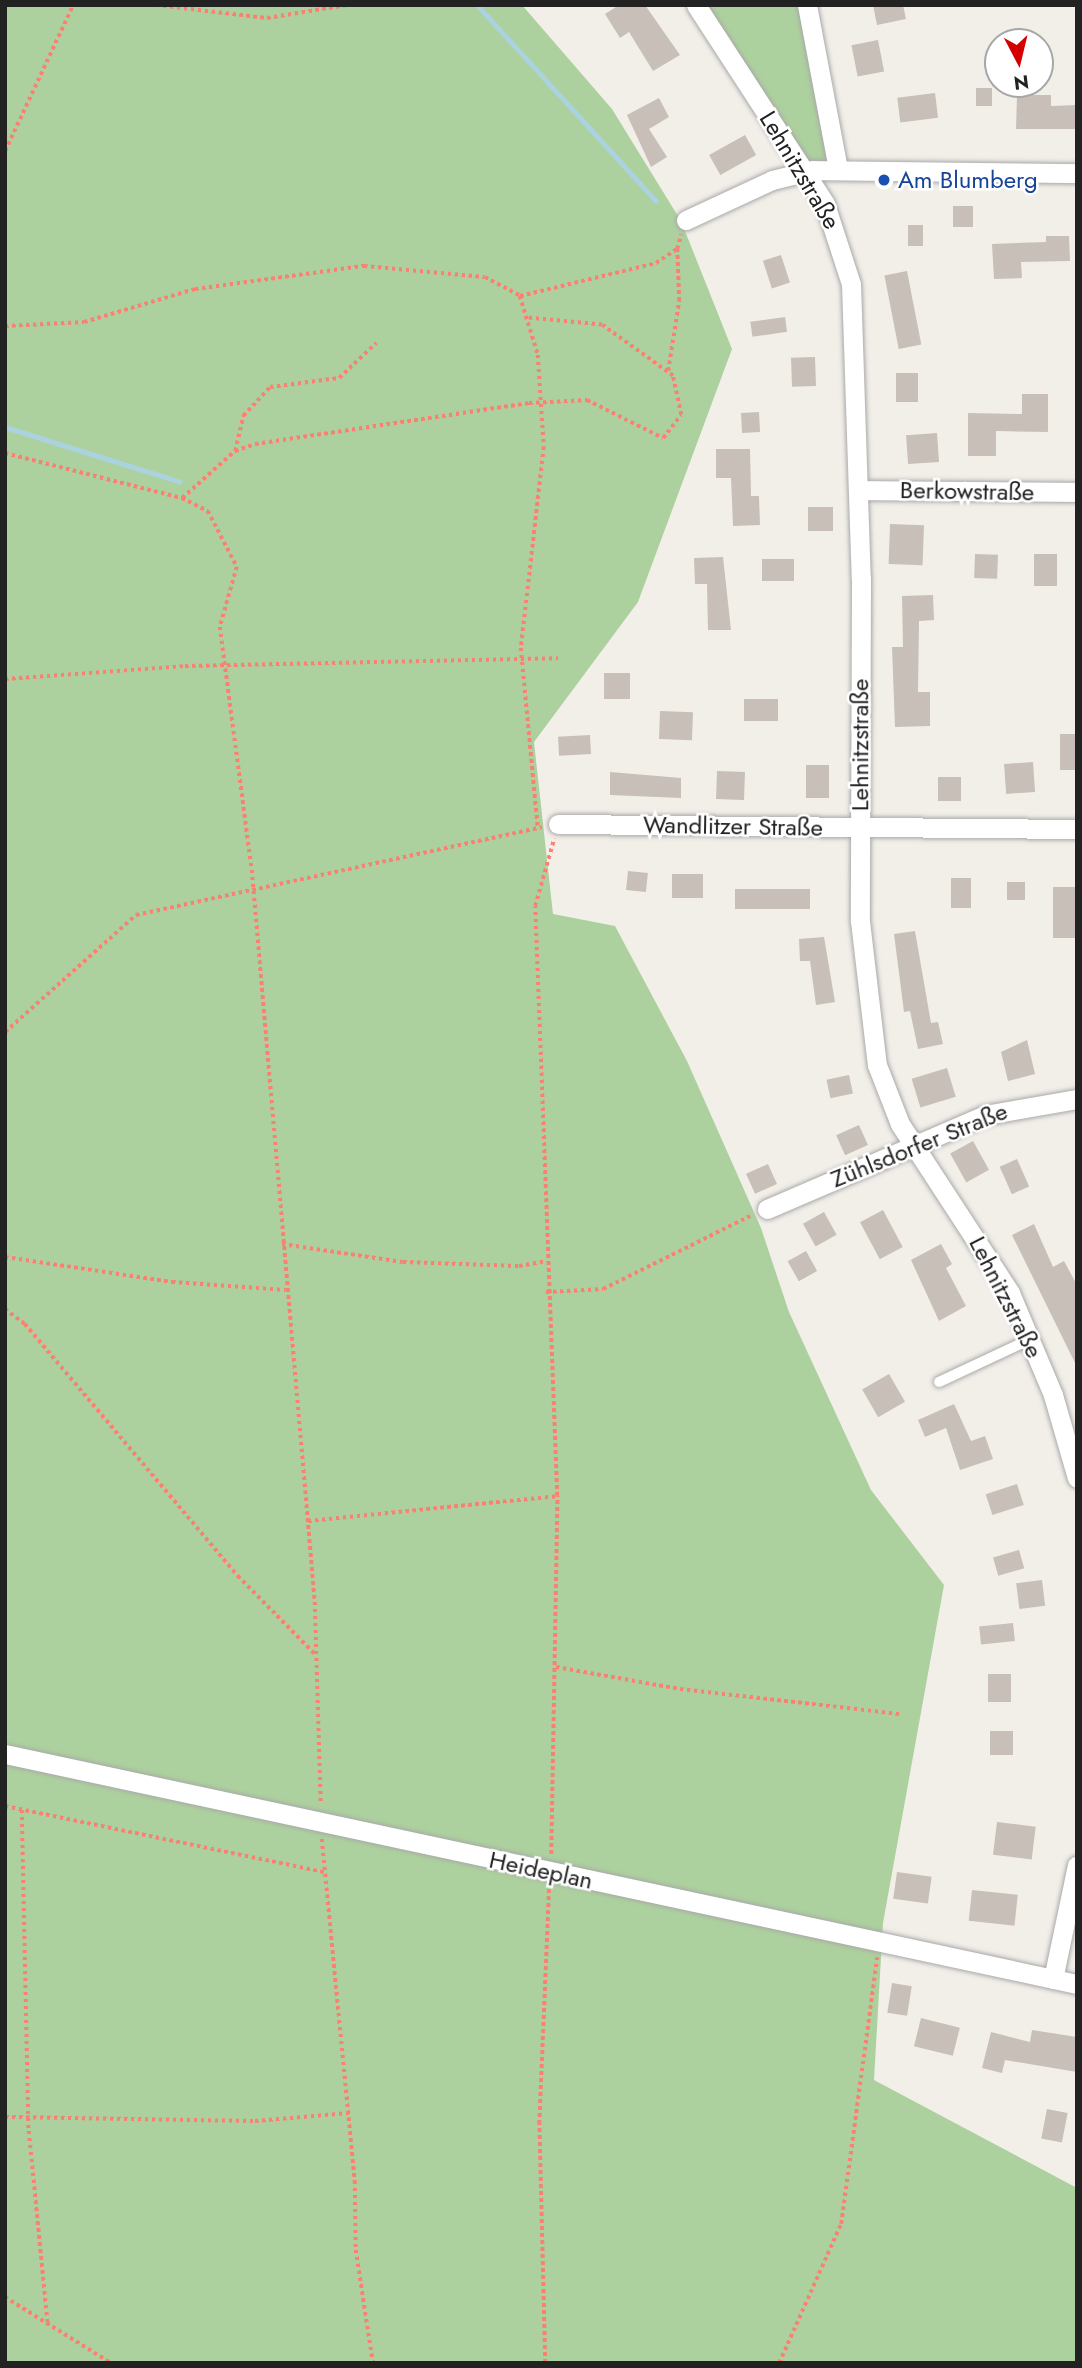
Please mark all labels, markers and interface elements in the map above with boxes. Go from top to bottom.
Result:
north arrow [984,28,1054,98]
text: N [1012,68,1031,97]
street label: Lehnitzstraße [754,106,846,234]
place label: Am Blumberg [898,166,1038,194]
marker: Am Blumberg [876,172,892,188]
street label: Berkowstraße [900,475,1034,507]
street label: Lehnitzstraße [846,679,874,811]
street label: Wandlitzer Straße [643,810,823,842]
street label: Zühlsdorfer Straße [827,1096,1011,1194]
street label: Lehnitzstraße [963,1231,1049,1363]
street label: Heideplan [487,1845,595,1895]

